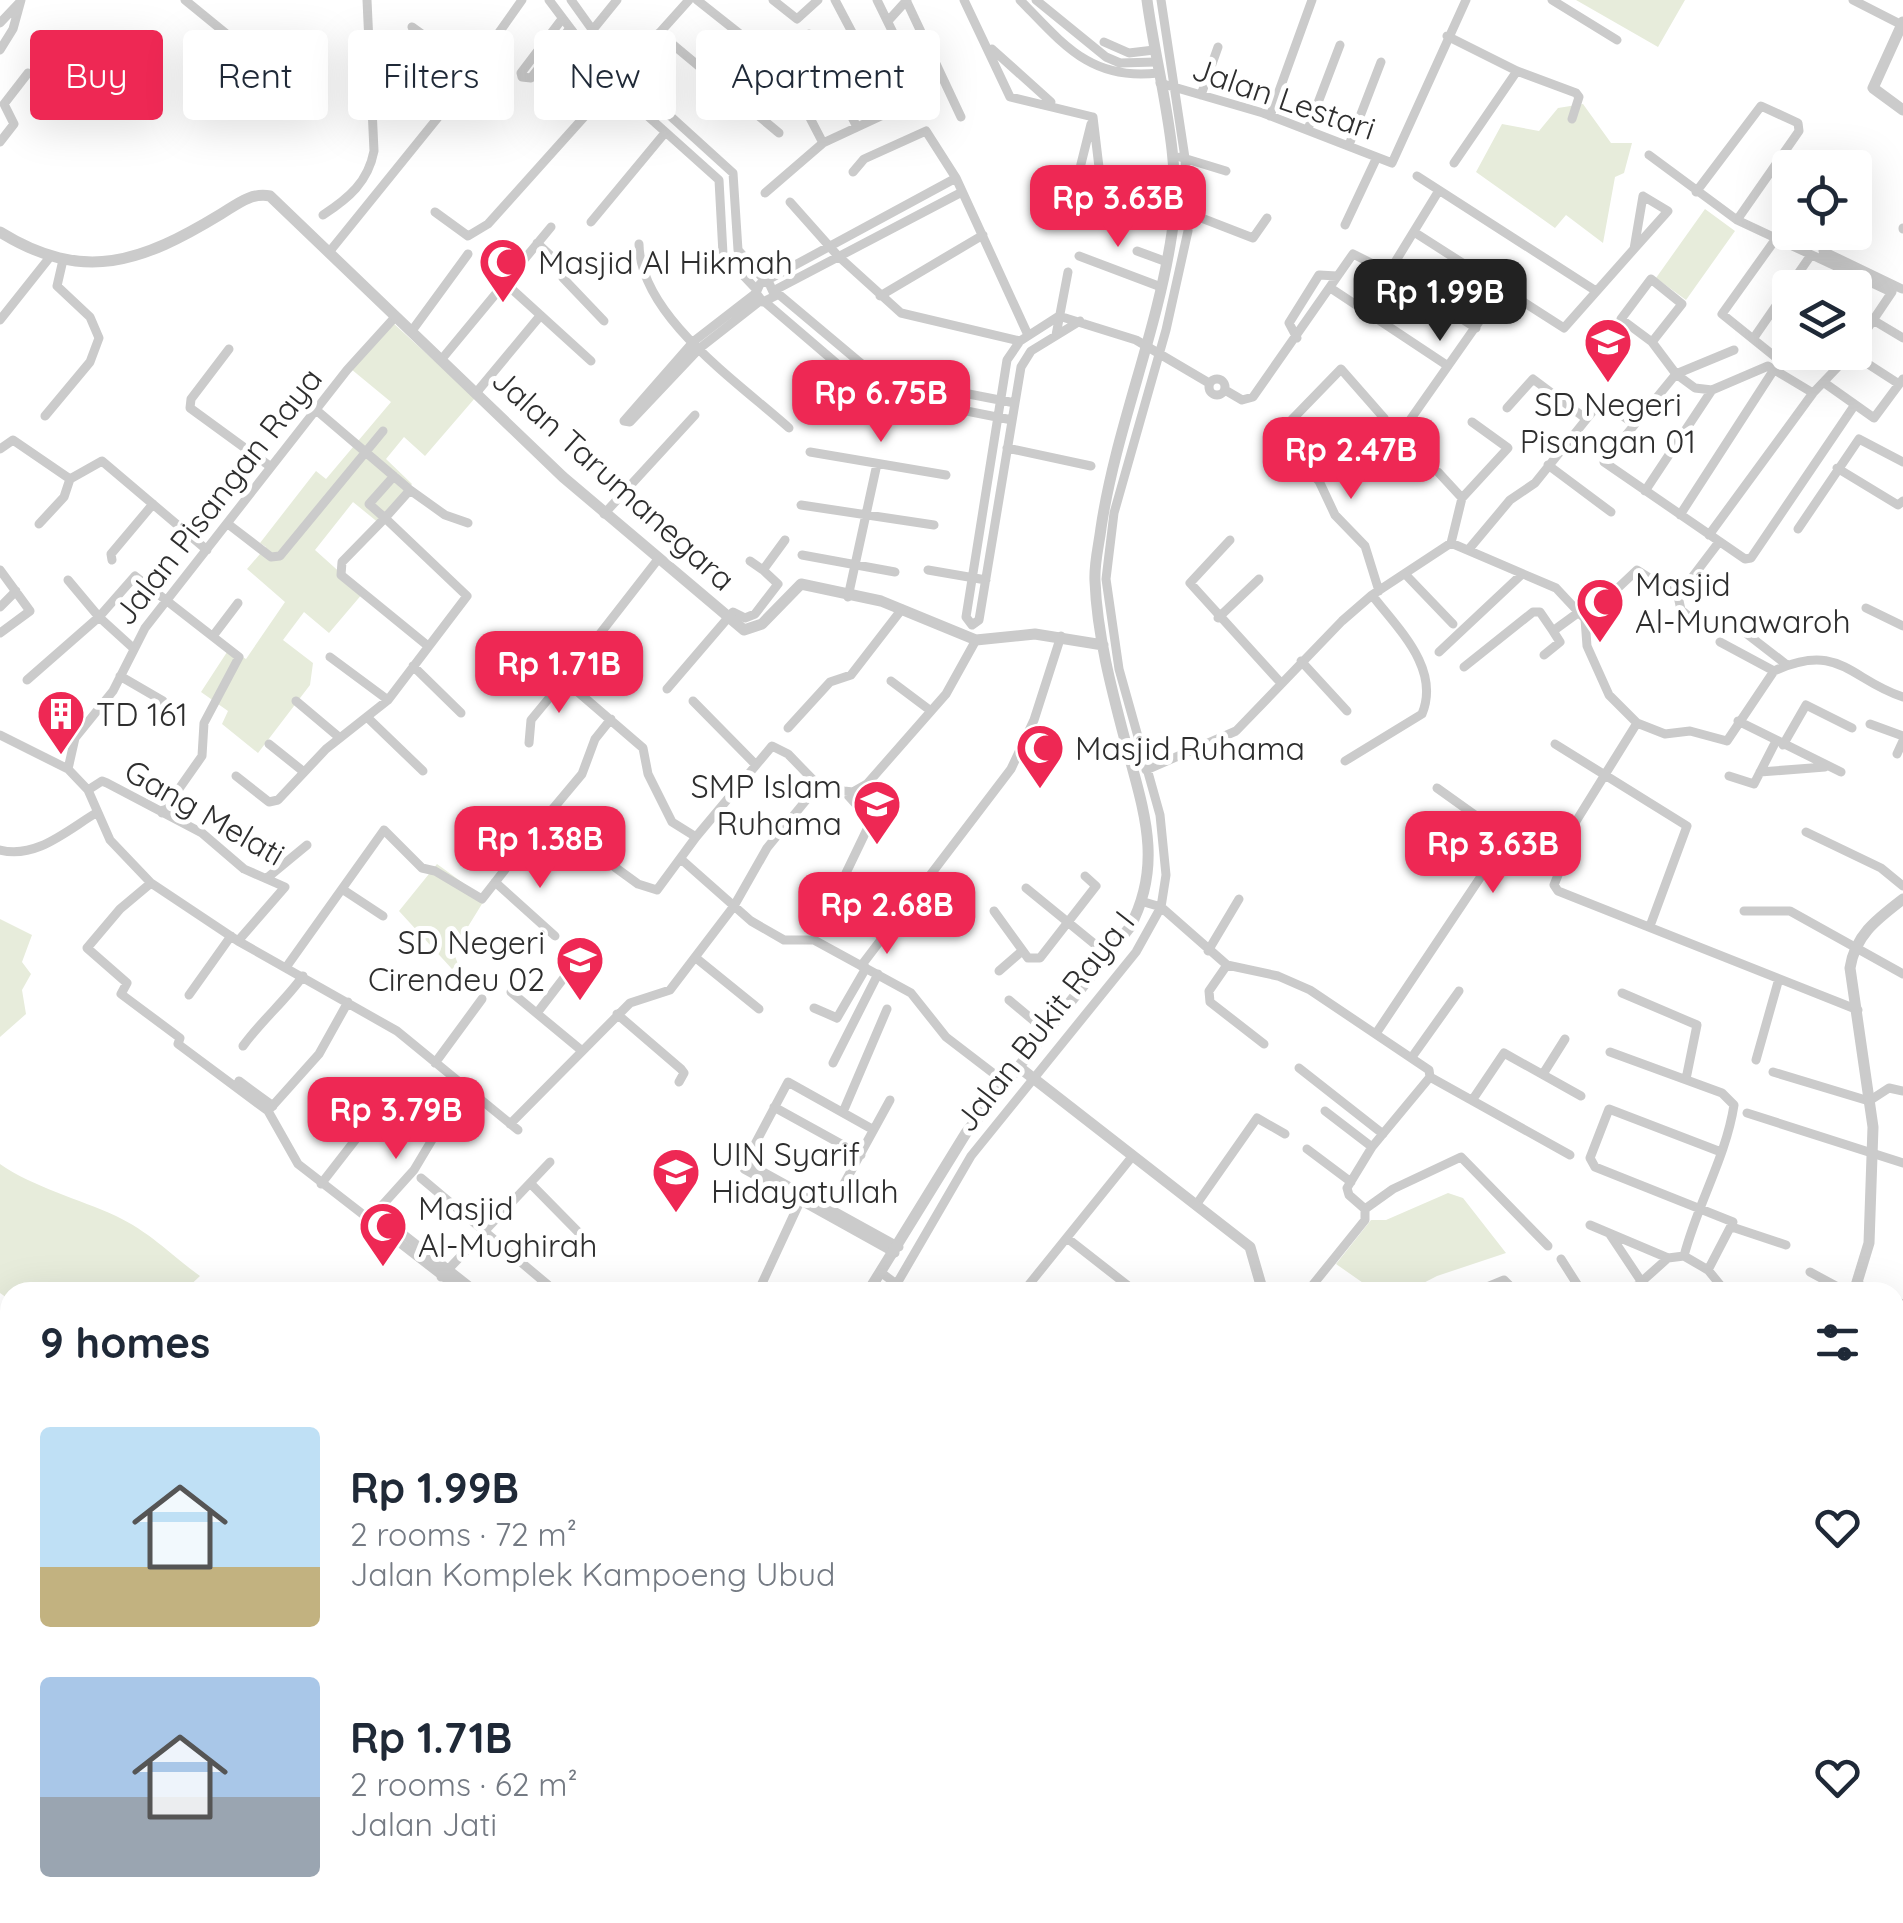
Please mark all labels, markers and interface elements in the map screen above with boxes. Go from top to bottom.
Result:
chip: Buy [30,30,163,120]
chip: Rent [183,30,328,120]
chip: Filters [348,30,514,120]
chip: New [534,30,676,120]
chip: Apartment [696,30,940,120]
street label: Jalan Lestari [1187,48,1381,148]
map controls [1772,150,1872,370]
button: locate [1772,150,1872,250]
pin: Rp 3.63B [1015,165,1221,250]
text: Rp 3.63B [1052,177,1184,217]
mosque icon: Masjid Al Hikmah [477,236,529,304]
place label: Masjid Al Hikmah [538,242,793,282]
pin: Rp 1.99B [1337,259,1543,344]
button: layers [1772,270,1872,370]
text: Rp 1.99B [1376,271,1504,311]
school or university icon: SD Negeri Pisangan 01 [1582,316,1634,384]
street label: Jalan Pisangan Raya [104,359,330,633]
street label: Jalan Tarumanegara [484,359,744,599]
pin: Rp 6.75B [778,360,984,445]
text: Rp 6.75B [814,372,948,412]
place label: SD Negeri Pisangan 01 [1520,384,1696,461]
pin: Rp 2.47B [1248,417,1454,502]
text: Rp 2.47B [1285,429,1417,469]
place label: Masjid Al-Munawaroh [1635,564,1851,641]
mosque icon: Masjid Al-Munawaroh [1574,576,1626,644]
pin: Rp 1.71B [456,631,662,716]
text: Rp 1.71B [497,643,621,683]
building icon: TD 161 [35,688,87,756]
place label: TD 161 [96,694,188,734]
mosque icon: Masjid Ruhama [1014,722,1066,790]
place label: Masjid Ruhama [1075,728,1305,768]
street label: Gang Melati [118,750,292,874]
place label: SMP Islam Ruhama [691,766,842,843]
school or university icon: SMP Islam Ruhama [851,778,903,846]
pin: Rp 1.38B [437,806,643,891]
pin: Rp 3.63B [1390,811,1596,896]
text: Rp 1.38B [476,818,604,858]
text: Rp 3.63B [1427,823,1559,863]
pin: Rp 2.68B [784,872,990,957]
text: Rp 2.68B [820,884,954,924]
street label: Jalan Bukit Raya I [945,902,1143,1140]
place label: SD Negeri Cirendeu 02 [368,922,545,999]
school or university icon: SD Negeri Cirendeu 02 [554,934,606,1002]
pin: Rp 3.79B [293,1077,499,1162]
text: Rp 3.79B [330,1089,462,1129]
place label: UIN Syarif Hidayatullah [711,1134,899,1211]
school or university icon: UIN Syarif Hidayatullah [650,1146,702,1214]
place label: Masjid Al-Mughirah [418,1188,597,1265]
mosque icon: Masjid Al-Mughirah [357,1200,409,1268]
icon: filters [1810,1315,1865,1370]
text: 9 homes [40,1316,210,1369]
text: Rp 1.99B [350,1461,519,1514]
icon: home [120,1467,240,1587]
icon: heart [1810,1500,1865,1555]
text: 2 rooms · 72 m² [350,1514,577,1554]
text: Jalan Komplek Kampoeng Ubud [350,1554,835,1594]
text: Rp 1.71B [350,1711,512,1764]
icon: home [120,1717,240,1837]
icon: heart [1810,1750,1865,1805]
text: 2 rooms · 62 m² [350,1764,578,1804]
text: Jalan Jati [350,1804,497,1844]

